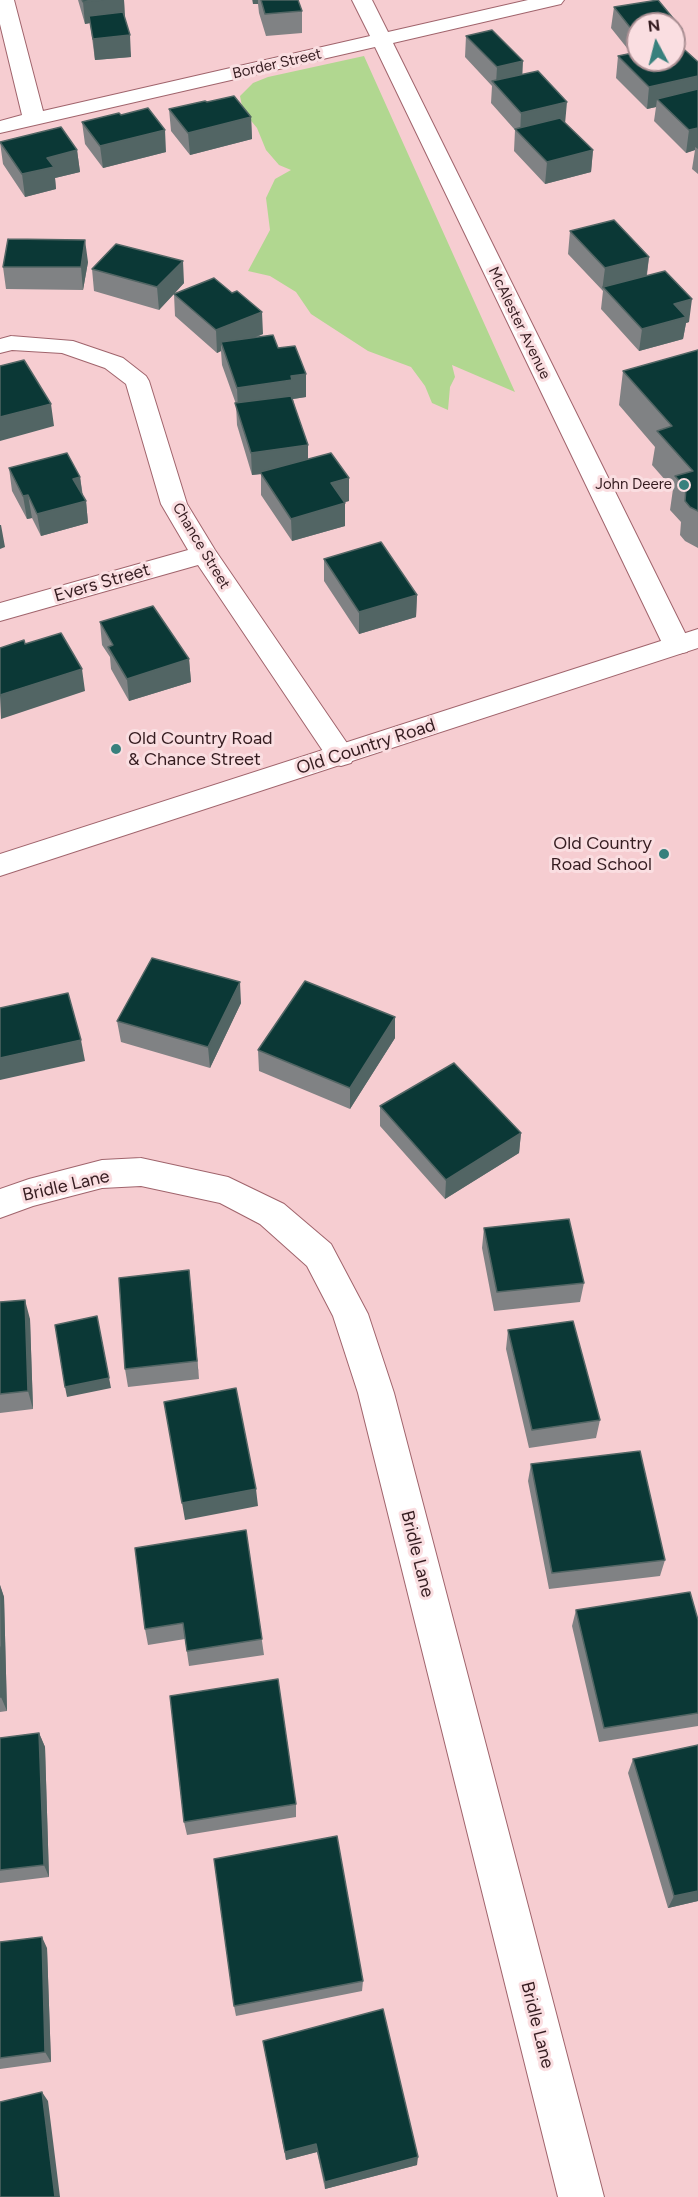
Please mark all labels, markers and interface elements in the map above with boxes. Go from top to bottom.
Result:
north arrow [626,12,686,72]
text: N [647,15,661,36]
street label: Border Street [231,45,323,83]
street label: McAlester Avenue [484,264,554,382]
place label: John Deere [595,476,672,494]
marker: John Deere [677,478,691,492]
street label: Chance Street [168,500,234,592]
street label: Evers Street [51,559,153,607]
street label: Old Country Road [294,714,438,780]
place label: Old Country Road & Chance Street [128,728,273,771]
marker: Old Country Road & Chance Street [109,742,123,756]
place label: Old Country Road School [550,833,652,876]
marker: Old Country Road School [657,847,671,861]
street label: Bridle Lane [20,1166,112,1206]
street label: Bridle Lane [396,1508,438,1600]
street label: Bridle Lane [516,1979,558,2071]

